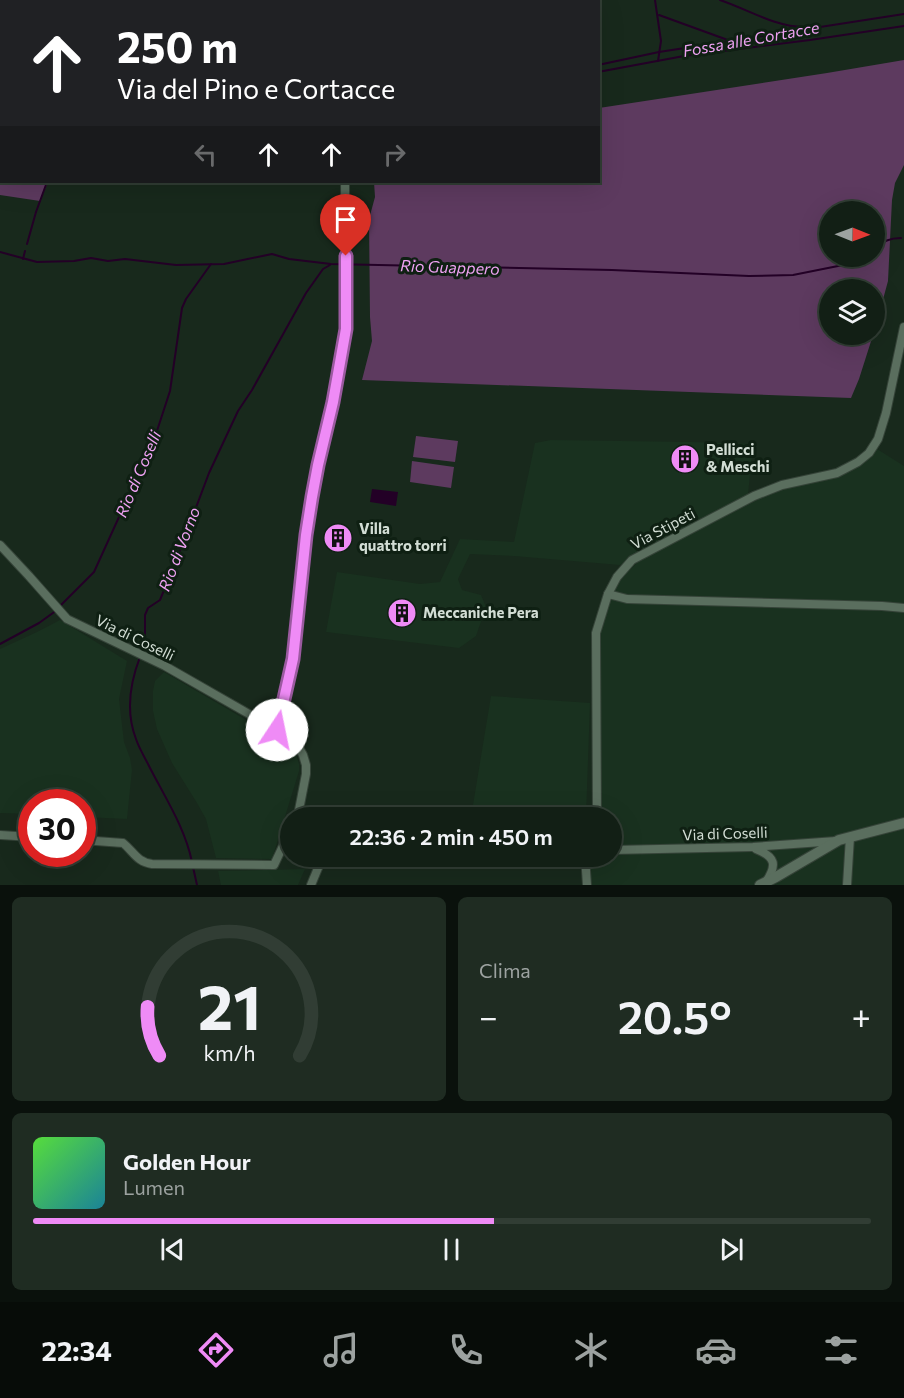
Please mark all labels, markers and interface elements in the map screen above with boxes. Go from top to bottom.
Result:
water label: Fossa alle Cortacce [681,17,821,60]
text: 250 m [117,20,238,72]
icon: ahead [18,24,96,102]
text: Via del Pino e Cortacce [117,72,395,105]
icon: left [189,138,222,171]
icon: ahead [252,138,285,171]
icon: ahead [315,138,348,171]
icon: right [378,138,411,171]
pin [320,194,371,256]
north arrow [819,201,885,267]
map controls [819,201,885,345]
icon: arrive [329,203,362,236]
water label: Rio Guappero [400,255,500,278]
button: layers [819,279,885,345]
water label: Rio di Coselli [111,427,165,520]
place label: Pellicci & Meschi [706,440,770,475]
building icon: Pellicci & Meschi [669,443,701,475]
water label: Rio di Vorno [154,504,203,594]
street label: Via Stipeti [627,504,698,553]
place label: Villa quattro torri [359,519,447,554]
building icon: Villa quattro torri [322,522,354,554]
building icon: Meccaniche Pera [386,597,418,629]
place label: Meccaniche Pera [423,603,539,621]
street label: Via di Coselli [93,610,178,664]
position arrow [245,698,309,762]
speed limit sign: 30 [18,789,96,867]
text: 22:36 · 2 min · 450 m [349,823,553,850]
street label: Via di Coselli [682,823,768,843]
text: Clima [479,958,531,982]
text: 21 [197,967,261,1043]
text: 20.5° [618,988,732,1043]
text: − [479,995,498,1036]
text: + [852,995,871,1036]
text: km/h [203,1039,255,1065]
text: Golden Hour [123,1148,251,1175]
text: Lumen [123,1175,185,1199]
icon: previous [156,1233,189,1266]
icon: pause [435,1233,468,1266]
icon: next [715,1233,748,1266]
icon: directions [195,1329,237,1371]
icon: music [320,1329,362,1371]
icon: phone [445,1329,487,1371]
icon: climate [570,1329,612,1371]
icon: car [695,1329,737,1371]
icon: filters [820,1329,862,1371]
text: 22:34 [42,1334,112,1367]

